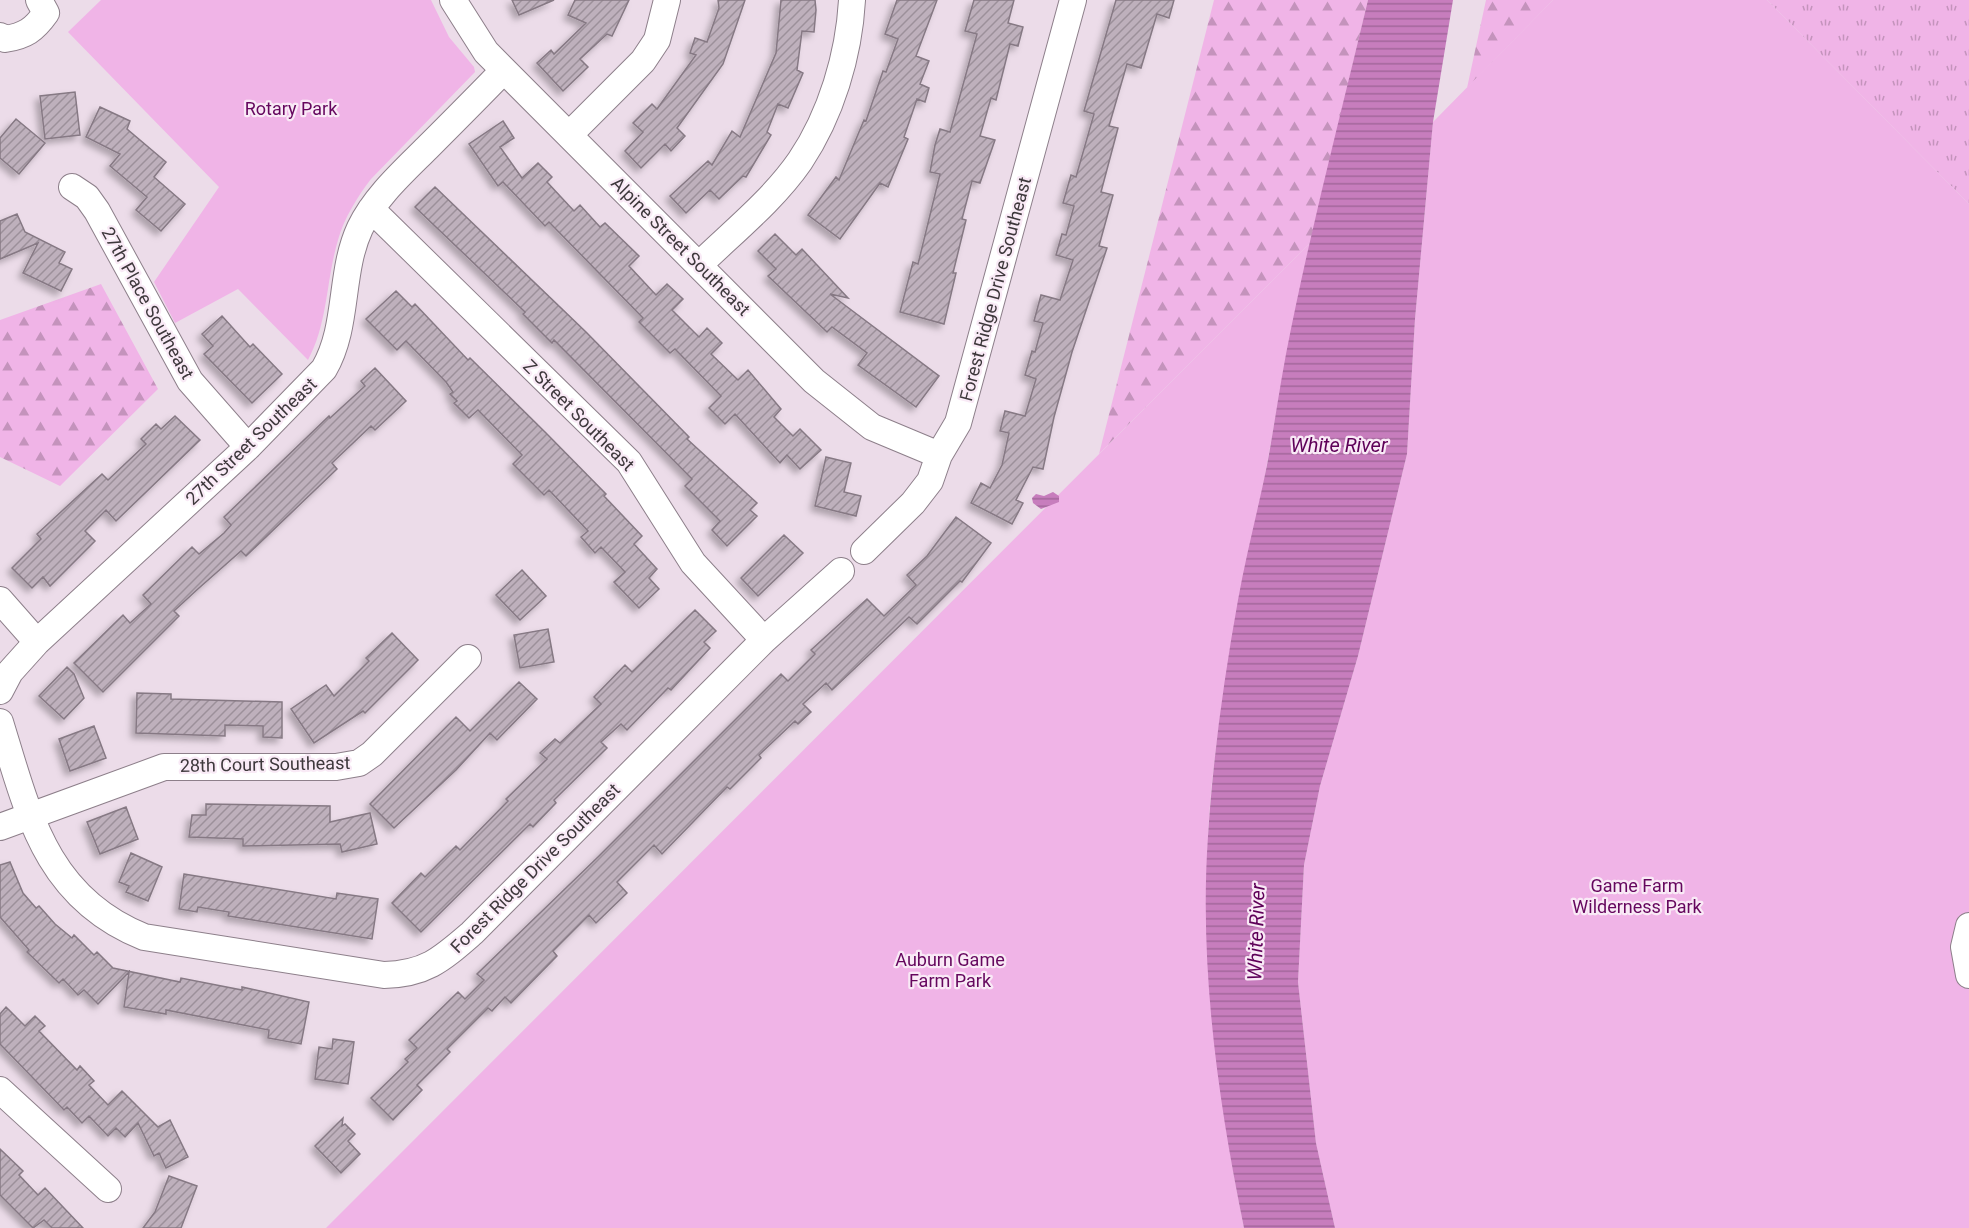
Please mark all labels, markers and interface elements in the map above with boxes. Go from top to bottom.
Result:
park label: Rotary Park [245,98,338,119]
street label: Alpine Street Southeast [607,172,755,320]
street label: Forest Ridge Drive Southeast [955,175,1035,403]
street label: 27th Place Southeast [97,223,199,383]
street label: Z Street Southeast [519,355,639,475]
street label: 27th Street Southeast [181,373,321,509]
water label: White River [1291,433,1389,457]
street label: 28th Court Southeast [180,752,351,776]
street label: Forest Ridge Drive Southeast [446,779,624,957]
park label: Game Farm Wilderness Park [1572,875,1703,917]
water label: White River [1242,882,1270,981]
park label: Auburn Game Farm Park [895,949,1005,991]

